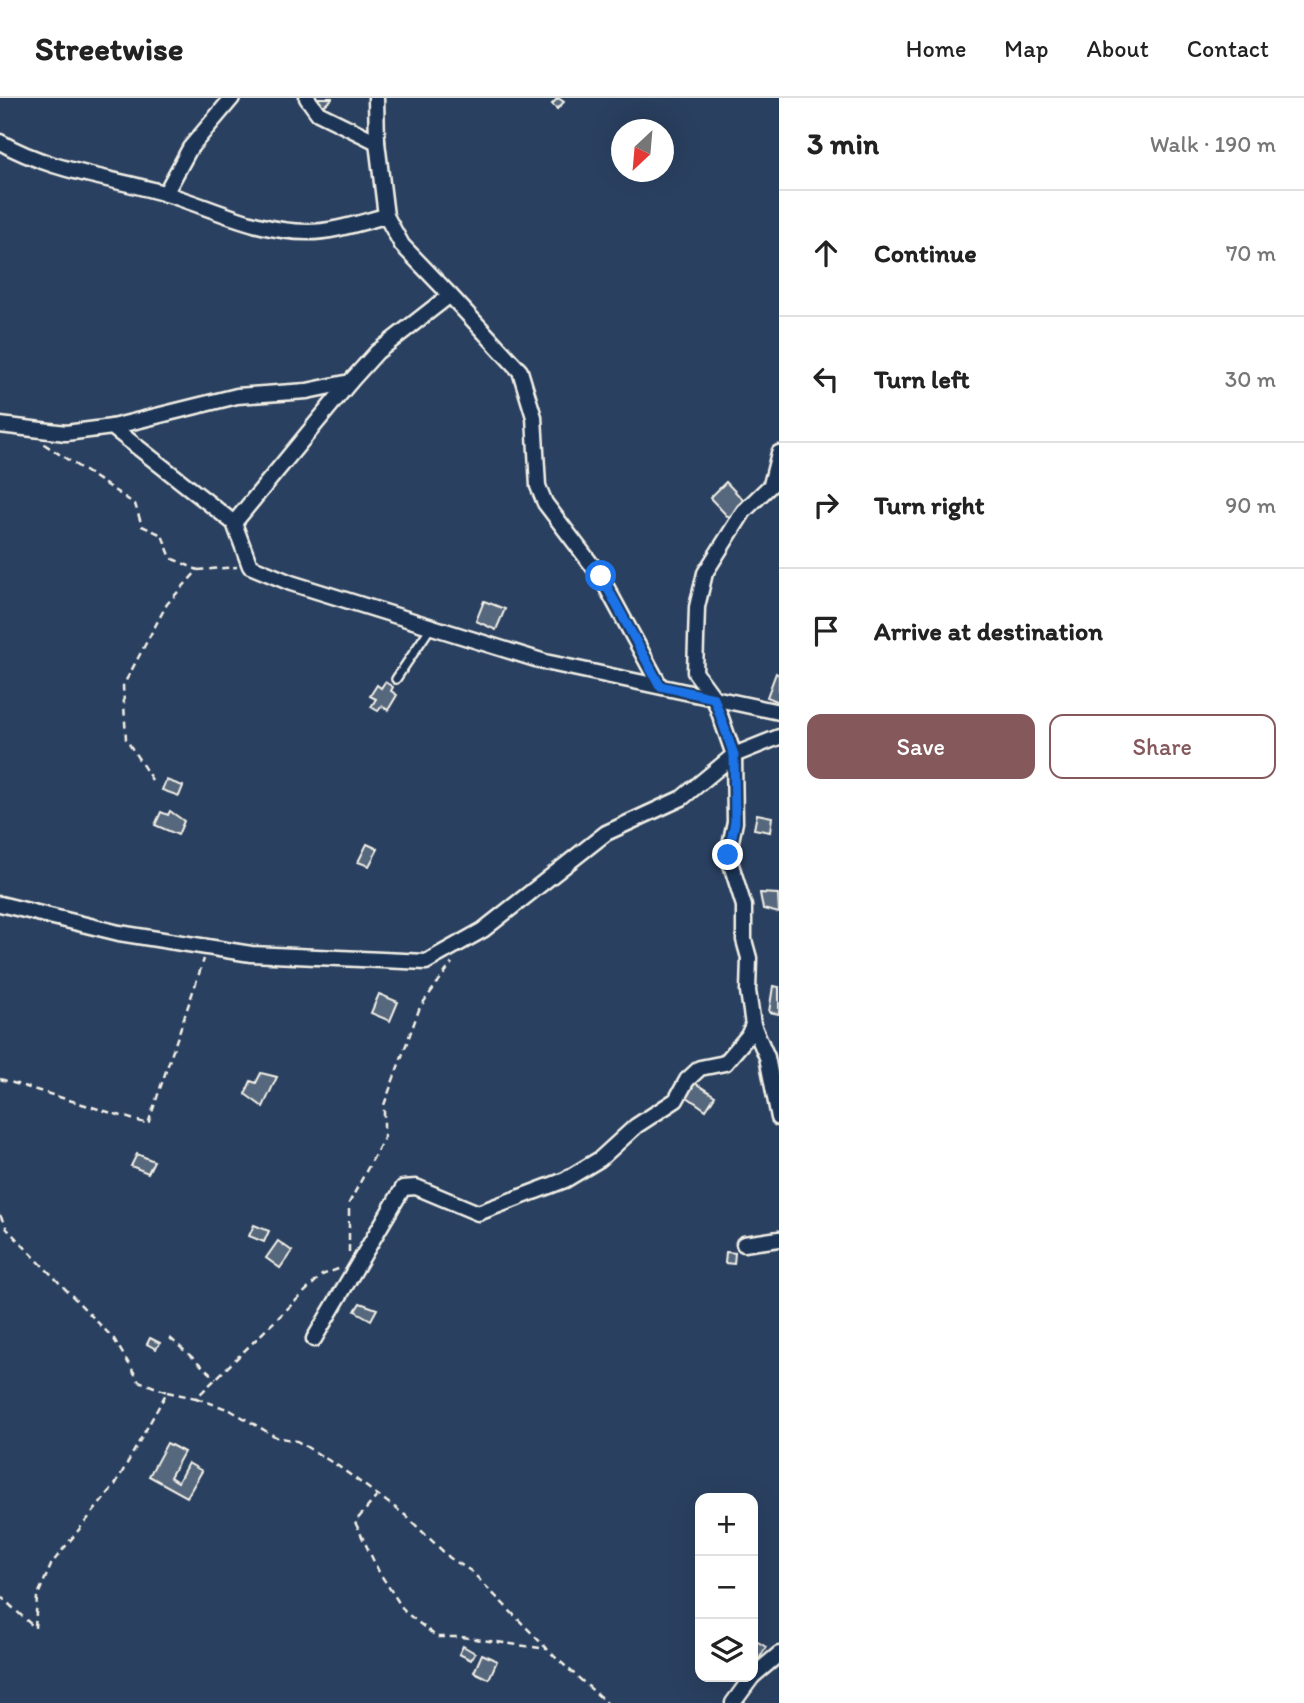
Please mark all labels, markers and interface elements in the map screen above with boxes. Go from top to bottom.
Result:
text: Streetwise [35,29,184,68]
text: Home [906,34,966,63]
text: Map [1004,34,1048,63]
text: About [1086,34,1149,63]
text: Contact [1187,34,1269,63]
north arrow [611,119,674,182]
text: 3 min [807,125,879,162]
text: Walk · 190 m [1150,130,1276,158]
icon: ahead [807,234,845,272]
text: Continue [874,237,977,269]
text: 70 m [1226,239,1276,267]
icon: left [807,360,845,398]
text: Turn left [874,363,970,395]
text: 30 m [1225,365,1276,393]
icon: right [807,486,845,524]
text: Turn right [874,489,985,521]
text: 90 m [1225,491,1276,519]
route start [585,560,616,591]
icon: arrive [807,612,845,650]
text: Arrive at destination [874,615,1103,647]
button: Save [807,714,1035,779]
button: Share [1049,714,1276,779]
route end [712,839,743,870]
map controls [695,1493,758,1682]
button: + [695,1493,758,1556]
button: − [695,1556,758,1619]
button: layers [695,1619,758,1682]

